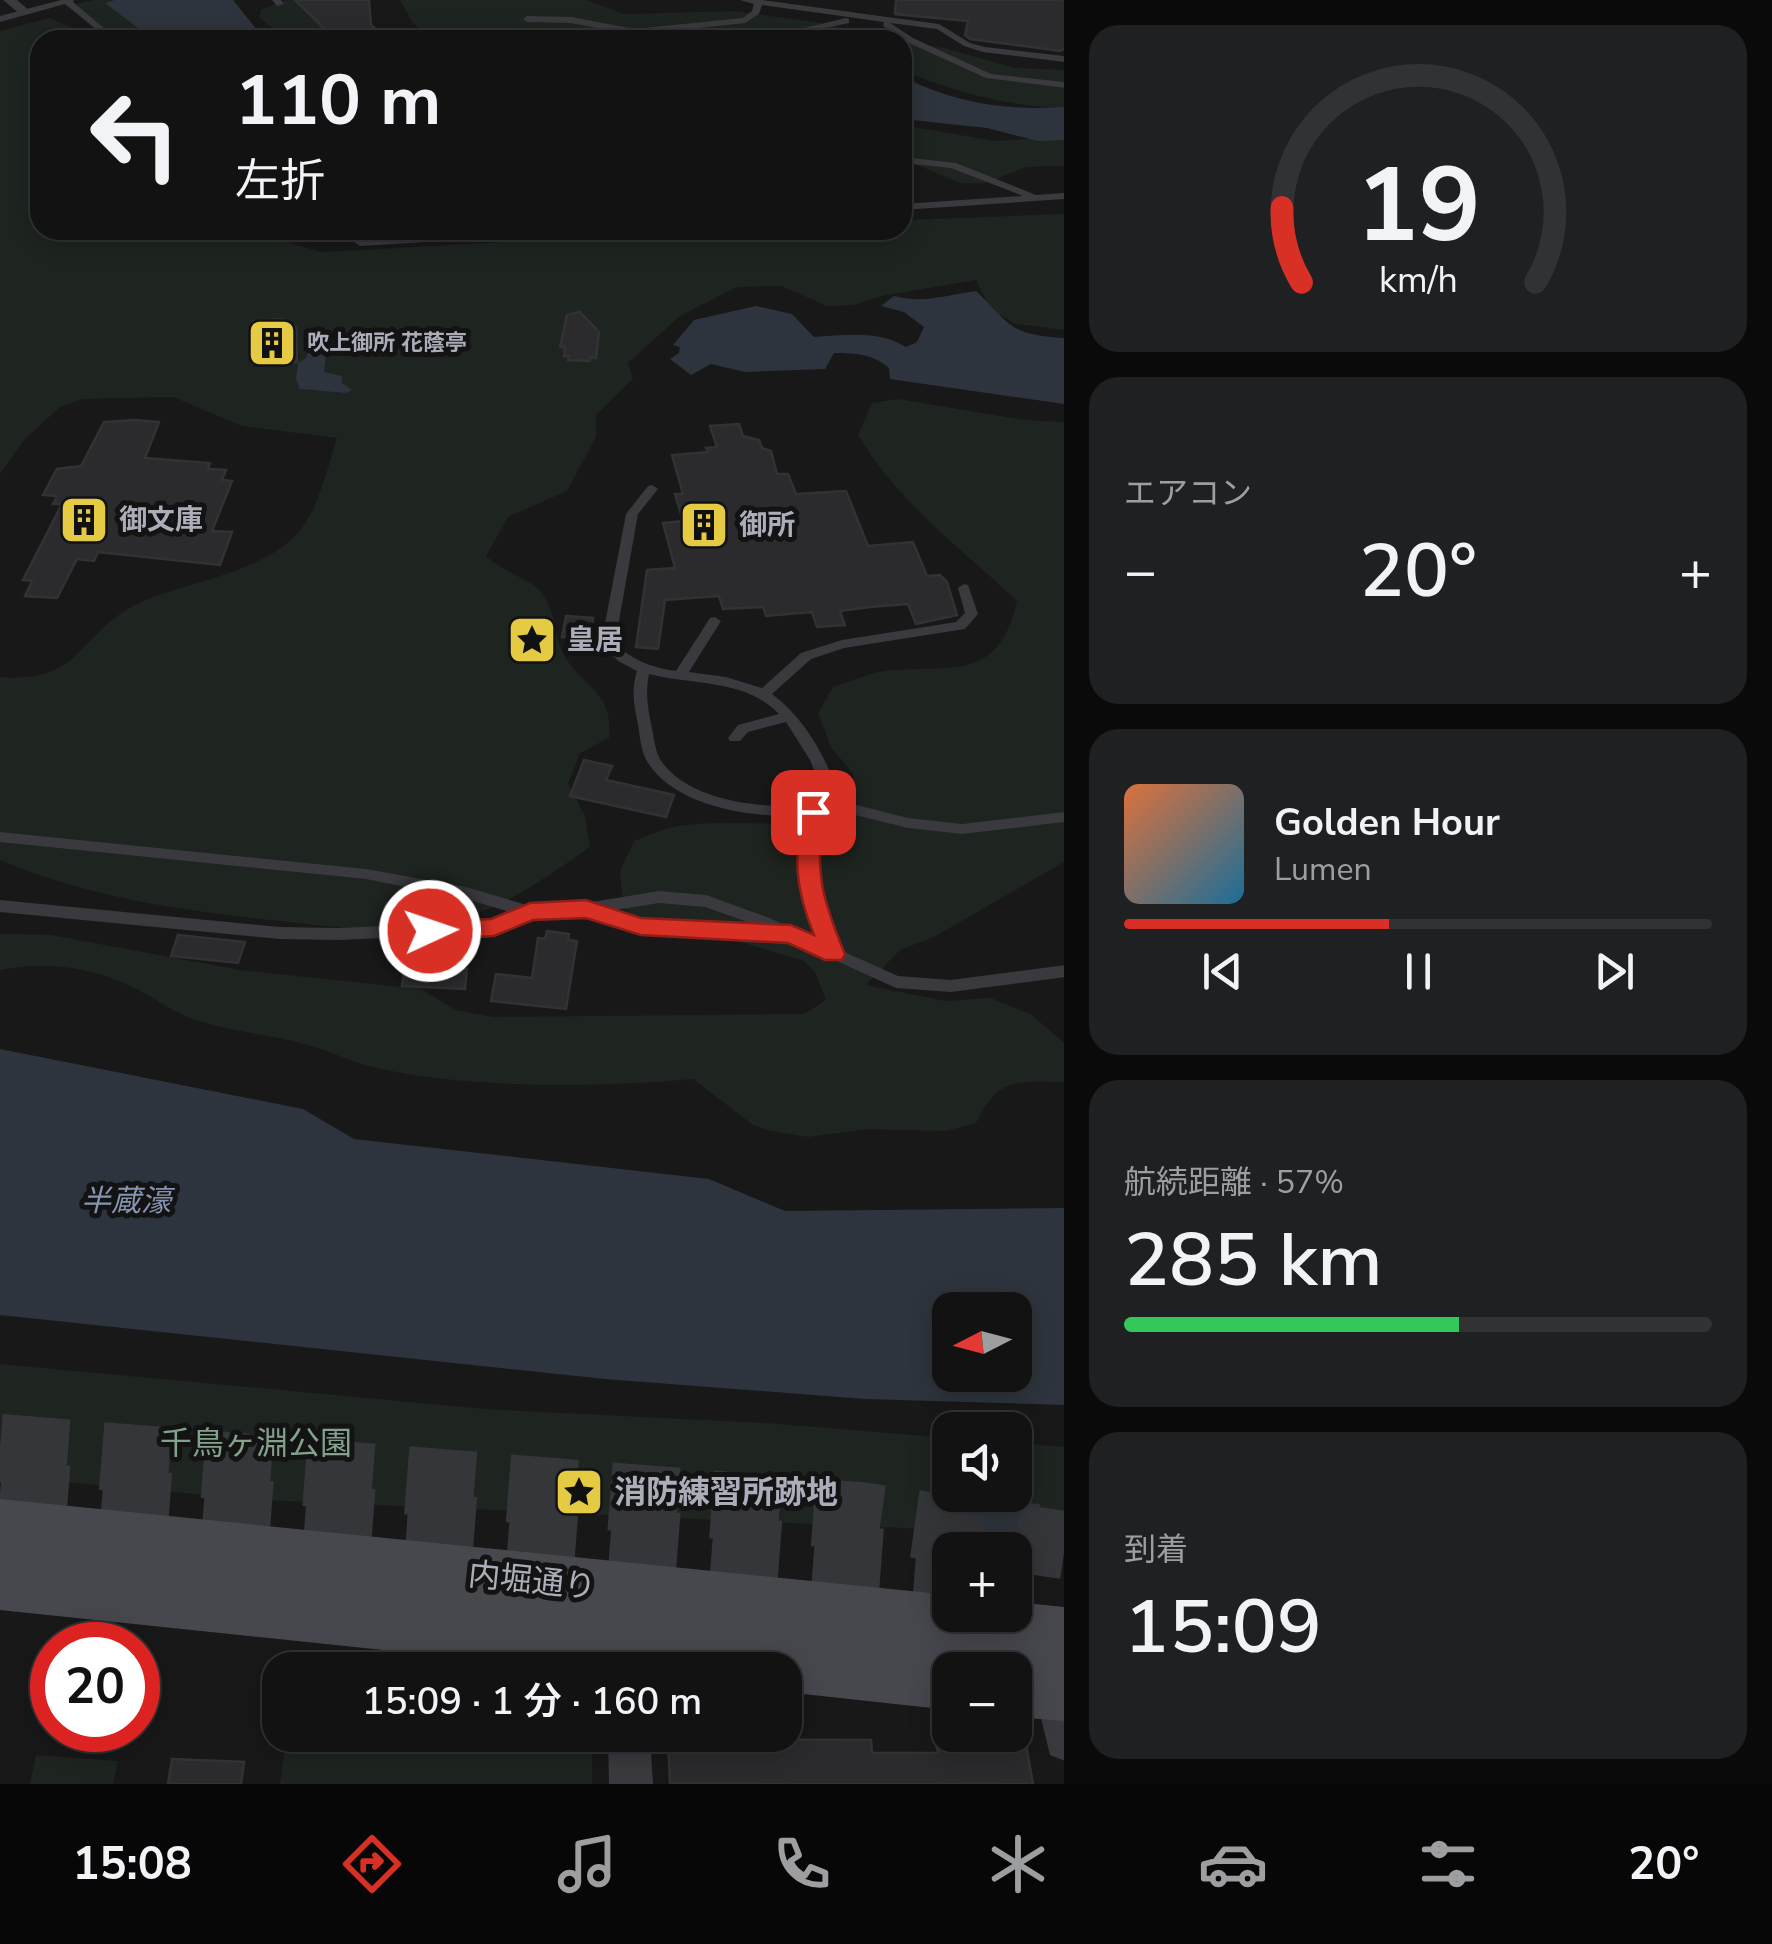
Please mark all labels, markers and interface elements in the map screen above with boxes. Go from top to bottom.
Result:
text: 110 m [235,53,441,149]
icon: left [70,70,200,200]
text: 19 [1356,135,1480,277]
text: 左折 [235,151,325,212]
text: km/h [1379,256,1457,305]
building icon: 吹上御所 花蔭亭 [246,317,298,369]
place label: 吹上御所 花蔭亭 [307,328,467,358]
text: エアコン [1124,472,1252,515]
building icon: 御文庫 [58,494,110,546]
building icon: 御所 [678,499,730,551]
place label: 御文庫 [119,501,203,539]
place label: 御所 [739,506,795,544]
text: 20° [1359,520,1477,622]
text: − [1124,534,1157,609]
text: + [1679,534,1712,609]
place icon: 皇居 [506,614,558,666]
place label: 皇居 [567,621,623,659]
pin [771,770,856,855]
icon: arrive [786,785,841,840]
text: Golden Hour [1274,797,1500,848]
text: Lumen [1274,848,1372,891]
position arrow [378,879,482,983]
icon: previous [1195,944,1250,999]
icon: pause [1391,944,1446,999]
icon: next [1587,944,1642,999]
text: 航続距離 · 57% [1124,1161,1344,1204]
water label: 半蔵濠 [81,1181,176,1222]
text: 285 km [1124,1209,1382,1311]
north arrow [932,1292,1032,1392]
map controls [932,1292,1032,1752]
button: sound [932,1412,1032,1512]
park label: 千鳥ヶ淵公園 [160,1422,352,1465]
place icon: 消防練習所跡地 [553,1466,605,1518]
place label: 消防練習所跡地 [614,1471,838,1514]
text: 到着 [1124,1528,1188,1571]
button: + [932,1532,1032,1632]
street label: 内堀通り [466,1553,598,1609]
text: 15:09 [1124,1576,1322,1678]
speed limit sign: 20 [30,1622,160,1752]
button: − [932,1652,1032,1752]
text: 15:09 · 1 分 · 160 m [362,1676,702,1727]
icon: directions [337,1829,407,1899]
icon: music [552,1829,622,1899]
icon: phone [767,1829,837,1899]
icon: climate [983,1829,1053,1899]
icon: car [1198,1829,1268,1899]
icon: filters [1413,1829,1483,1899]
text: 15:08 [73,1834,192,1895]
text: 20° [1628,1834,1699,1895]

